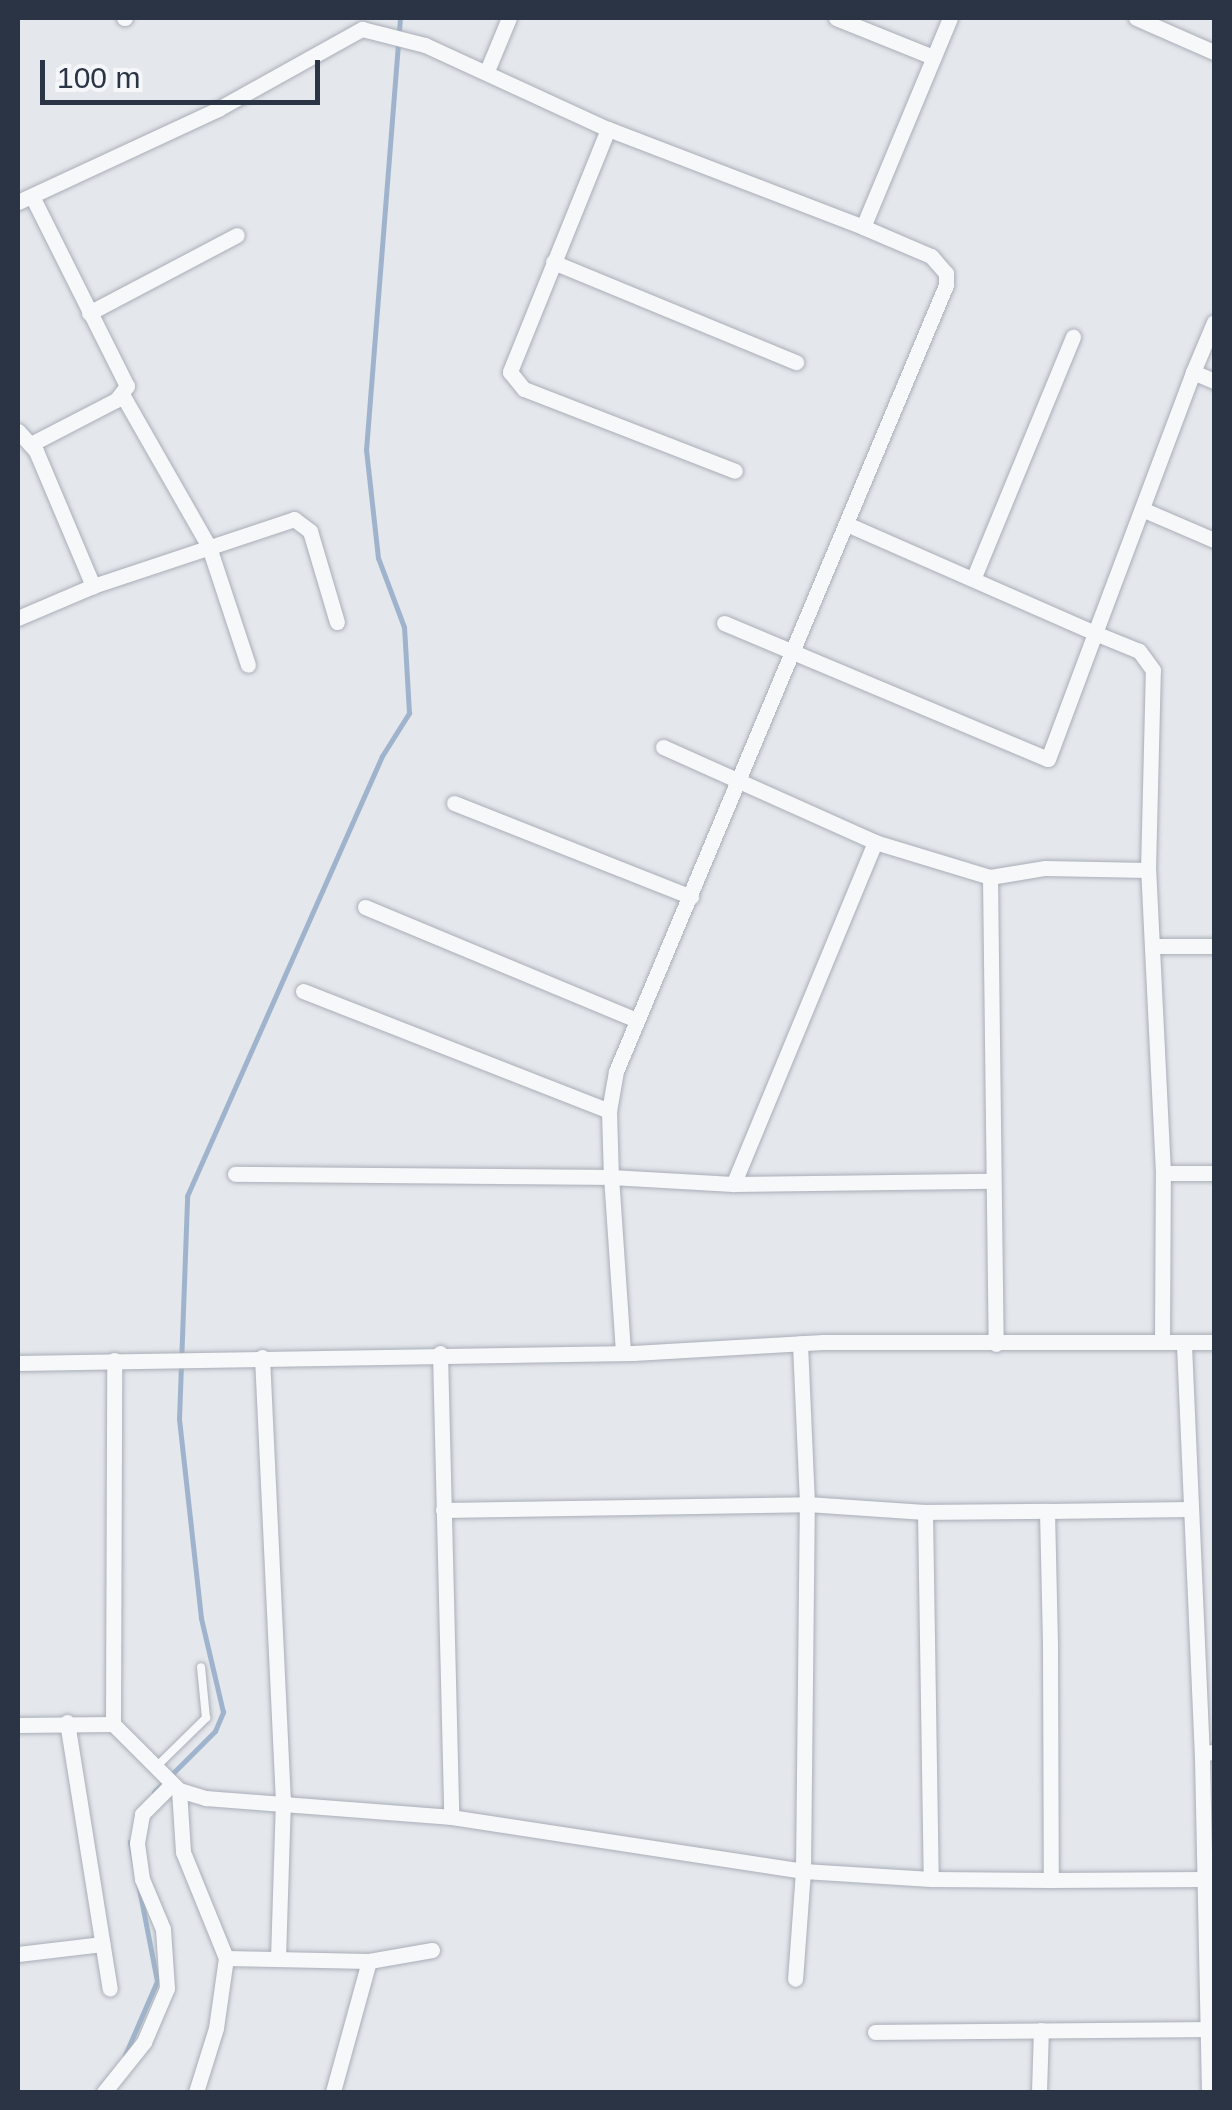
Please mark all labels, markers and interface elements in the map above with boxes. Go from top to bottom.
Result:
scale bar [45,40,325,102]
text: 100 m [57,61,140,94]

